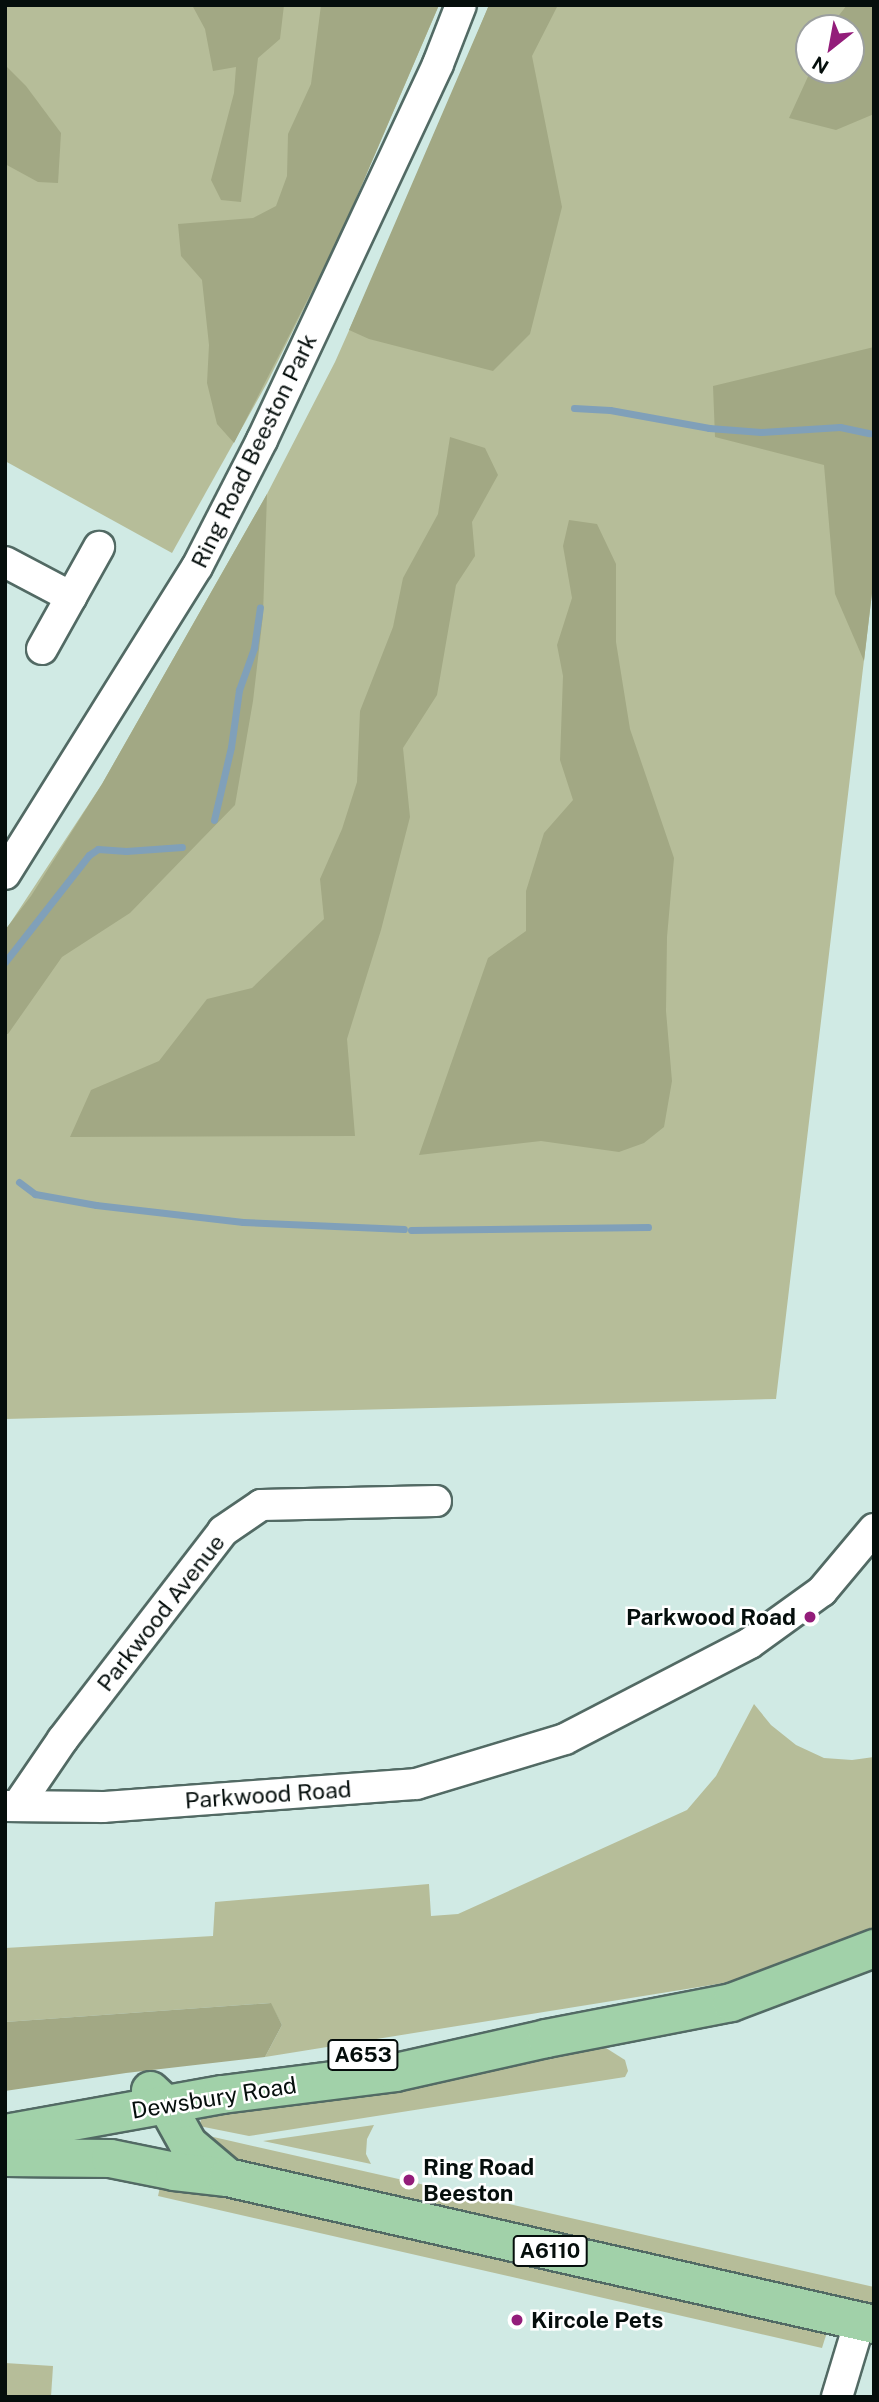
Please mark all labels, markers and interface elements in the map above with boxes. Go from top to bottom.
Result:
north arrow [795,14,865,84]
text: N [808,52,832,79]
street label: Ring Road Beeston Park [185,330,323,572]
street label: Parkwood Avenue [91,1529,231,1697]
place label: Parkwood Road [626,1603,796,1631]
marker: Parkwood Road [802,1609,818,1625]
street label: Parkwood Road [184,1775,352,1815]
road number: A653 [326,2038,400,2072]
street label: Dewsbury Road [129,2071,299,2125]
place label: Ring Road Beeston [423,2153,534,2207]
marker: Ring Road Beeston [401,2172,417,2188]
road number: A6110 [512,2234,588,2268]
place label: Kircole Pets [531,2306,663,2334]
marker: Kircole Pets [509,2312,525,2328]

